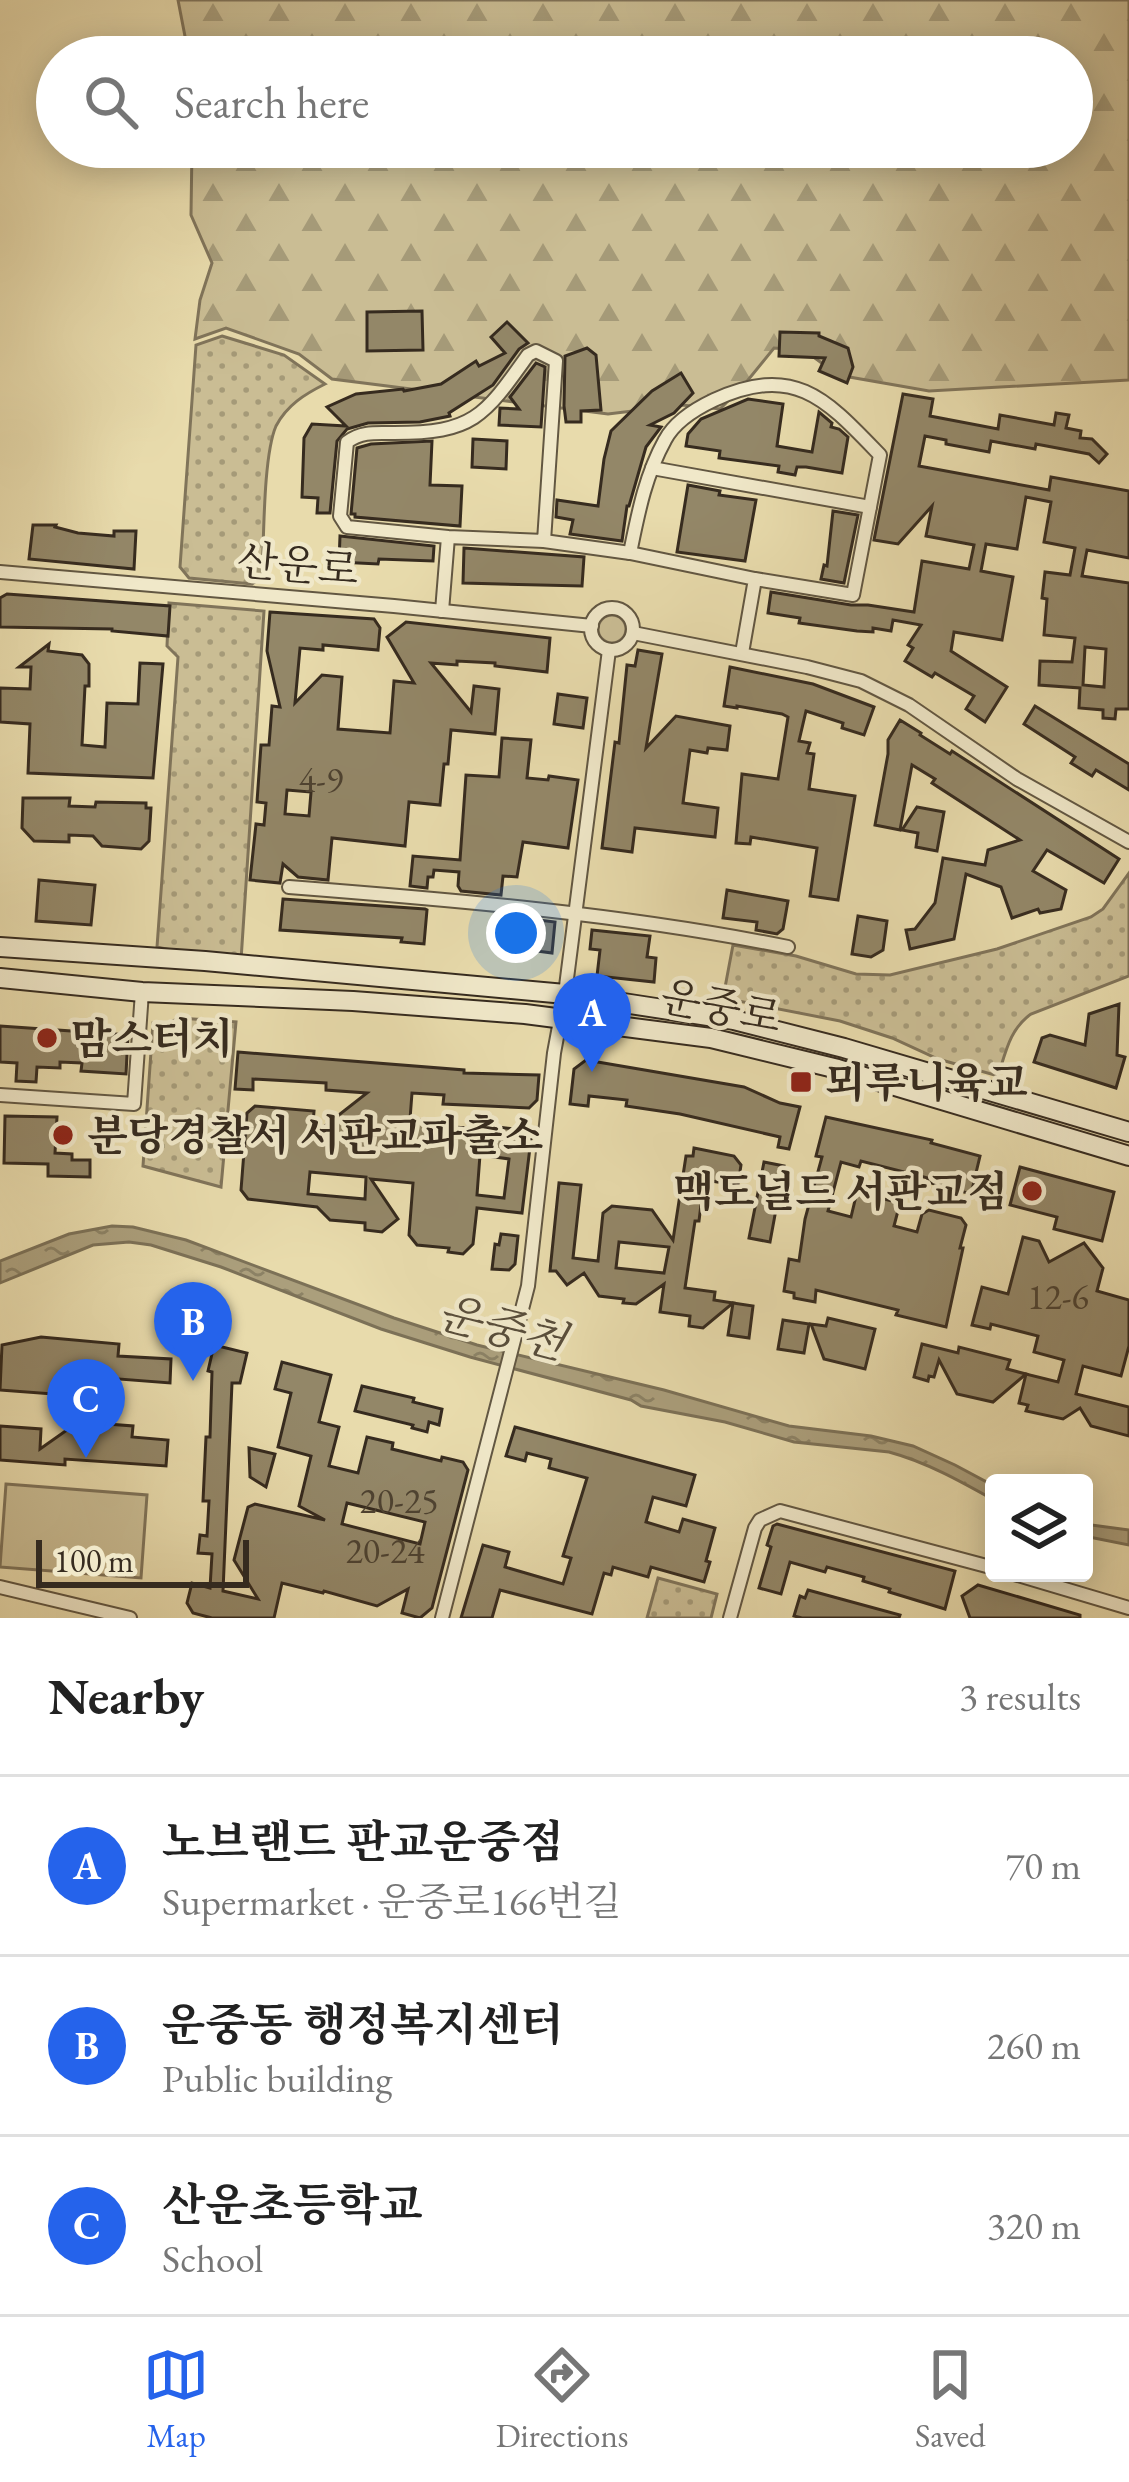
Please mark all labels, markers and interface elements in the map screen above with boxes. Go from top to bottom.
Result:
search box [36,36,1093,168]
icon: search [78,69,144,135]
text: Search here [174,73,369,131]
street label: 산운로 [235,532,361,598]
house number: 4-9 [299,756,343,803]
your location [486,903,546,963]
street label: 운중로 [656,968,786,1046]
pin: A [553,973,631,1072]
place label: 맘스터치 [71,1011,233,1066]
marker: 맘스터치 [34,1025,60,1051]
place label: 뫼루니육교 [825,1055,1028,1110]
marker: 뫼루니육교 [788,1069,814,1095]
place label: 분당경찰서 서판교파출소 [87,1108,543,1163]
marker: 분당경찰서 서판교파출소 [50,1122,76,1148]
place label: 맥도널드 서판교점 [673,1164,1008,1219]
marker: 맥도널드 서판교점 [1019,1178,1045,1204]
house number: 12-6 [1027,1273,1089,1320]
pin: B [154,1282,232,1381]
water label: 운중천 [432,1282,576,1373]
pin: C [47,1359,125,1458]
map controls [985,1474,1093,1582]
button: layers [985,1474,1093,1582]
house number: 20-25 [360,1477,438,1524]
house number: 20-24 [346,1527,425,1574]
scale bar [36,1534,249,1587]
text: 100 m [54,1539,134,1582]
text: Nearby [48,1663,204,1729]
text: 3 results [959,1671,1081,1722]
text: 노브랜드 판교운중점 [162,1812,564,1870]
text: A [73,1840,101,1891]
text: 70 m [1005,1840,1081,1891]
text: Supermarket · 운중로166번길 [162,1876,622,1927]
text: 운중동 행정복지센터 [162,1995,564,2053]
text: B [75,2020,99,2071]
text: 260 m [987,2020,1081,2071]
text: Public building [162,2053,393,2104]
text: 산운초등학교 [162,2175,423,2233]
text: C [73,2200,101,2251]
text: 320 m [987,2200,1081,2251]
text: School [162,2233,263,2284]
tab: Map [143,2342,209,2457]
tab: Directions [496,2342,629,2457]
tab: Saved [915,2342,986,2457]

